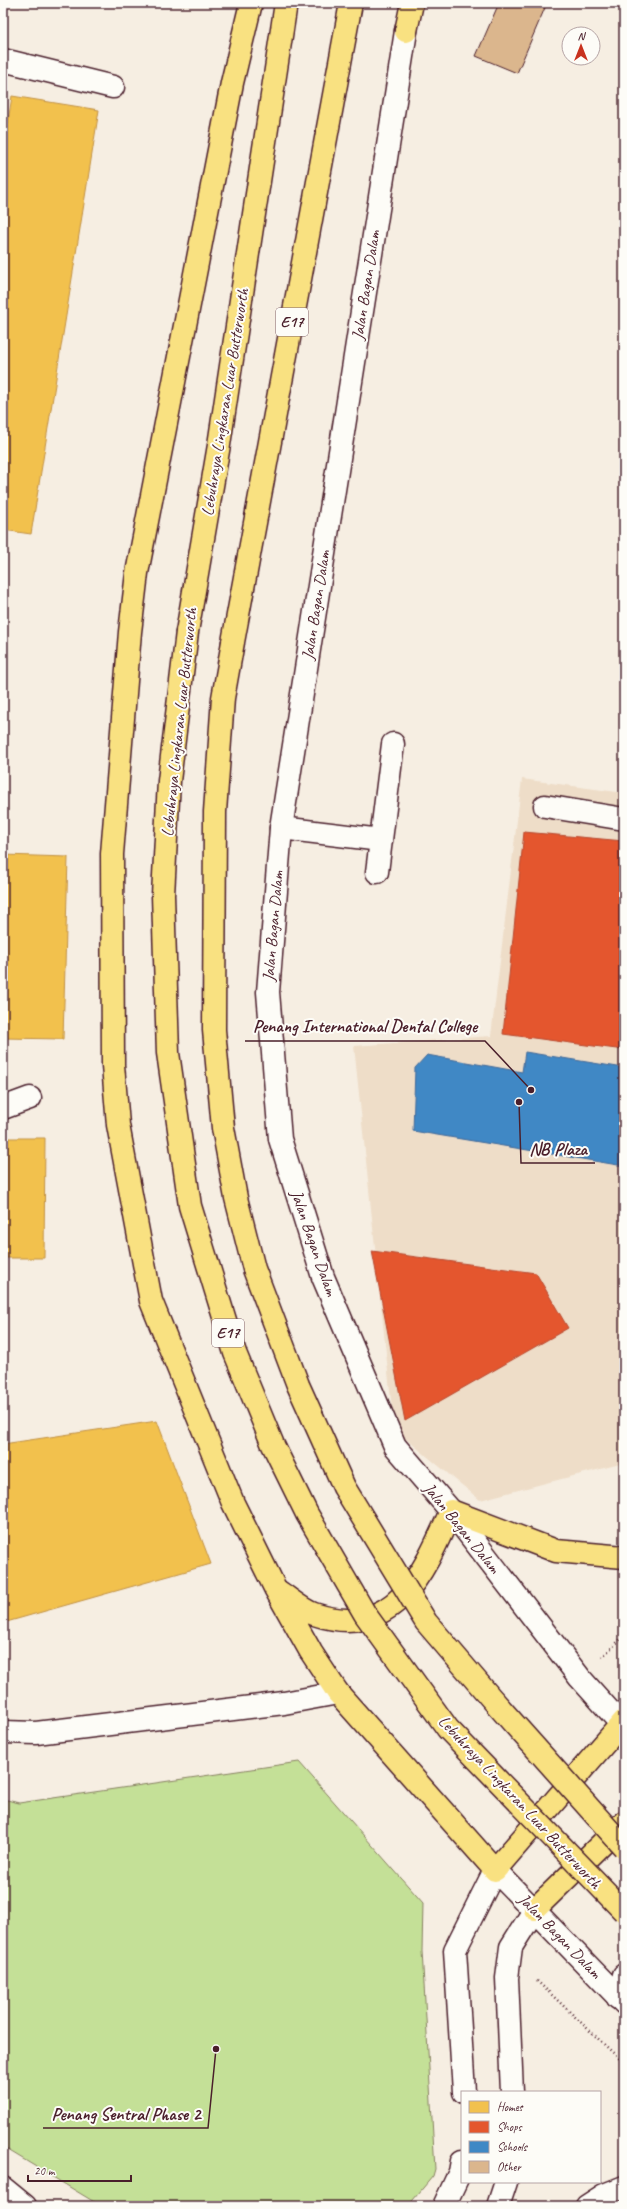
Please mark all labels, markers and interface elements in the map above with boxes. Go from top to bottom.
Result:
north arrow [561,26,601,66]
text: N [578,29,587,43]
street label: Jalan Bagan Dalam [347,228,385,342]
street label: Lebuhraya Lingkaran Luar Butterworth [197,286,254,517]
road number: E17 [276,308,308,336]
street label: Jalan Bagan Dalam [297,548,335,662]
street label: Lebuhraya Lingkaran Luar Butterworth [157,605,202,837]
street label: Jalan Bagan Dalam [258,869,288,983]
callout: Penang International Dental College [245,1011,485,1041]
text: Penang International Dental College [253,1015,479,1037]
callout: NB Plaza [521,1133,595,1163]
text: NB Plaza [529,1138,588,1160]
street label: Jalan Bagan Dalam [286,1186,342,1299]
road number: E17 [212,1319,244,1347]
street label: Jalan Bagan Dalam [418,1478,505,1578]
street label: Lebuhraya Lingkaran Luar Butterworth [434,1711,607,1894]
street label: Jalan Bagan Dalam [513,1888,606,1983]
legend [461,2091,601,2183]
callout: Penang Sentral Phase 2 [43,2098,208,2128]
text: Homes [497,2099,524,2115]
text: Penang Sentral Phase 2 [51,2103,202,2125]
text: Shops [497,2119,522,2135]
text: Schools [497,2139,529,2155]
scale bar [28,2157,131,2183]
text: Other [497,2159,523,2175]
text: 20 m [34,2163,56,2179]

